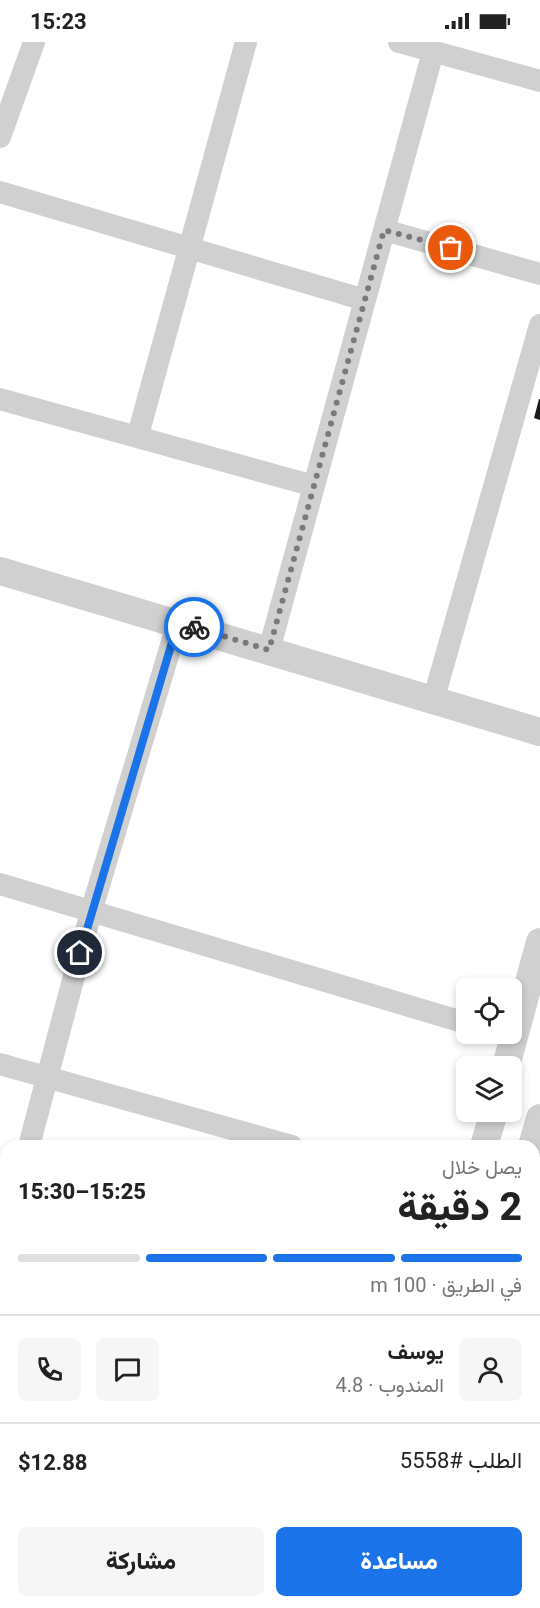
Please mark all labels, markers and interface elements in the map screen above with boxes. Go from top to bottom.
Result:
text: 15:23 [30,9,87,34]
pin [425,222,476,273]
icon: bag [434,231,467,264]
courier [164,597,224,657]
icon: bike [178,611,211,644]
pin [54,927,105,978]
icon: home [63,936,96,969]
map controls [456,978,522,1122]
button: locate [456,978,522,1044]
button: layers [456,1056,522,1122]
text: يصل خلال [442,1155,522,1179]
text: 15:25–15:30 [18,1179,146,1204]
text: 2 دقيقة [397,1184,522,1230]
text: في الطريق · 100 m [370,1273,522,1297]
button: phone [18,1338,81,1401]
button: chat [96,1338,159,1401]
button: person [459,1338,522,1401]
text: يوسف [388,1339,444,1364]
text: المندوب · 4.8 [335,1373,444,1397]
text: الطلب #5558 [400,1448,522,1473]
text: $12.88 [18,1450,88,1475]
button: مشاركة [18,1527,264,1596]
button: مساعدة [276,1527,522,1596]

